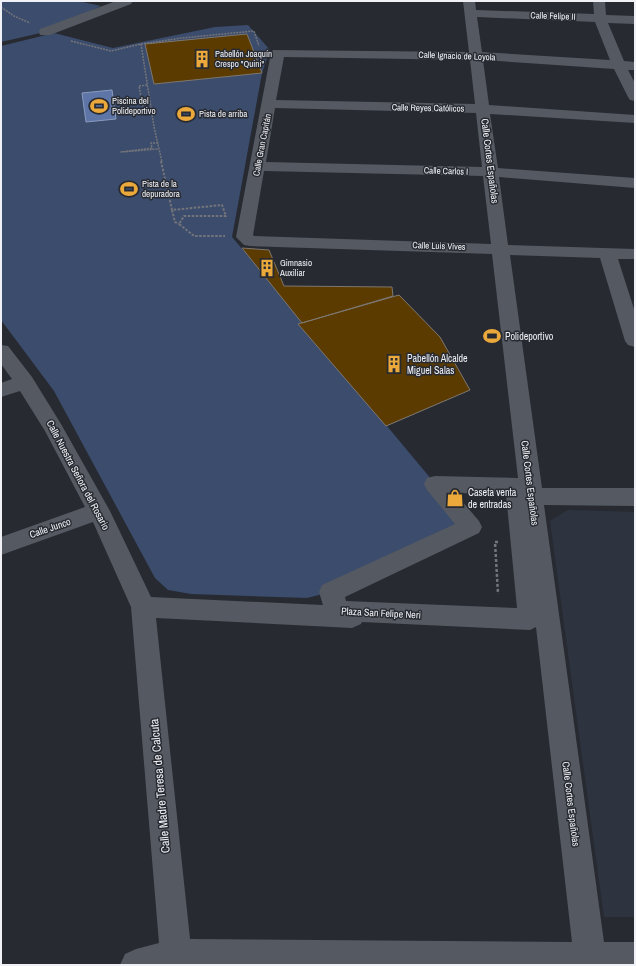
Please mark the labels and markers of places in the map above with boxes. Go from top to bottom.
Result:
place label: Pabellón Joaquín Crespo "Quini" [215,48,272,70]
building icon: Pabellón Joaquín Crespo "Quini" [192,49,212,69]
place label: Piscina del Polideportivo [112,95,156,117]
sports icon: Piscina del Polideportivo [89,96,109,116]
sports icon: Pista de arriba [176,104,196,124]
place label: Pista de arriba [199,108,247,120]
place label: Pista de la depuradora [142,178,180,200]
sports icon: Pista de la depuradora [119,179,139,199]
place label: Gimnasio Auxiliar [279,257,312,279]
building icon: Gimnasio Auxiliar [257,258,277,278]
sports icon: Polideportivo [482,326,502,346]
place label: Polideportivo [505,330,554,343]
place label: Pabellón Alcalde Miguel Salas [407,352,468,377]
building icon: Pabellón Alcalde Miguel Salas [384,354,404,374]
place label: Caseta venta de entradas [468,486,517,511]
shop icon: Caseta venta de entradas [445,488,465,508]

